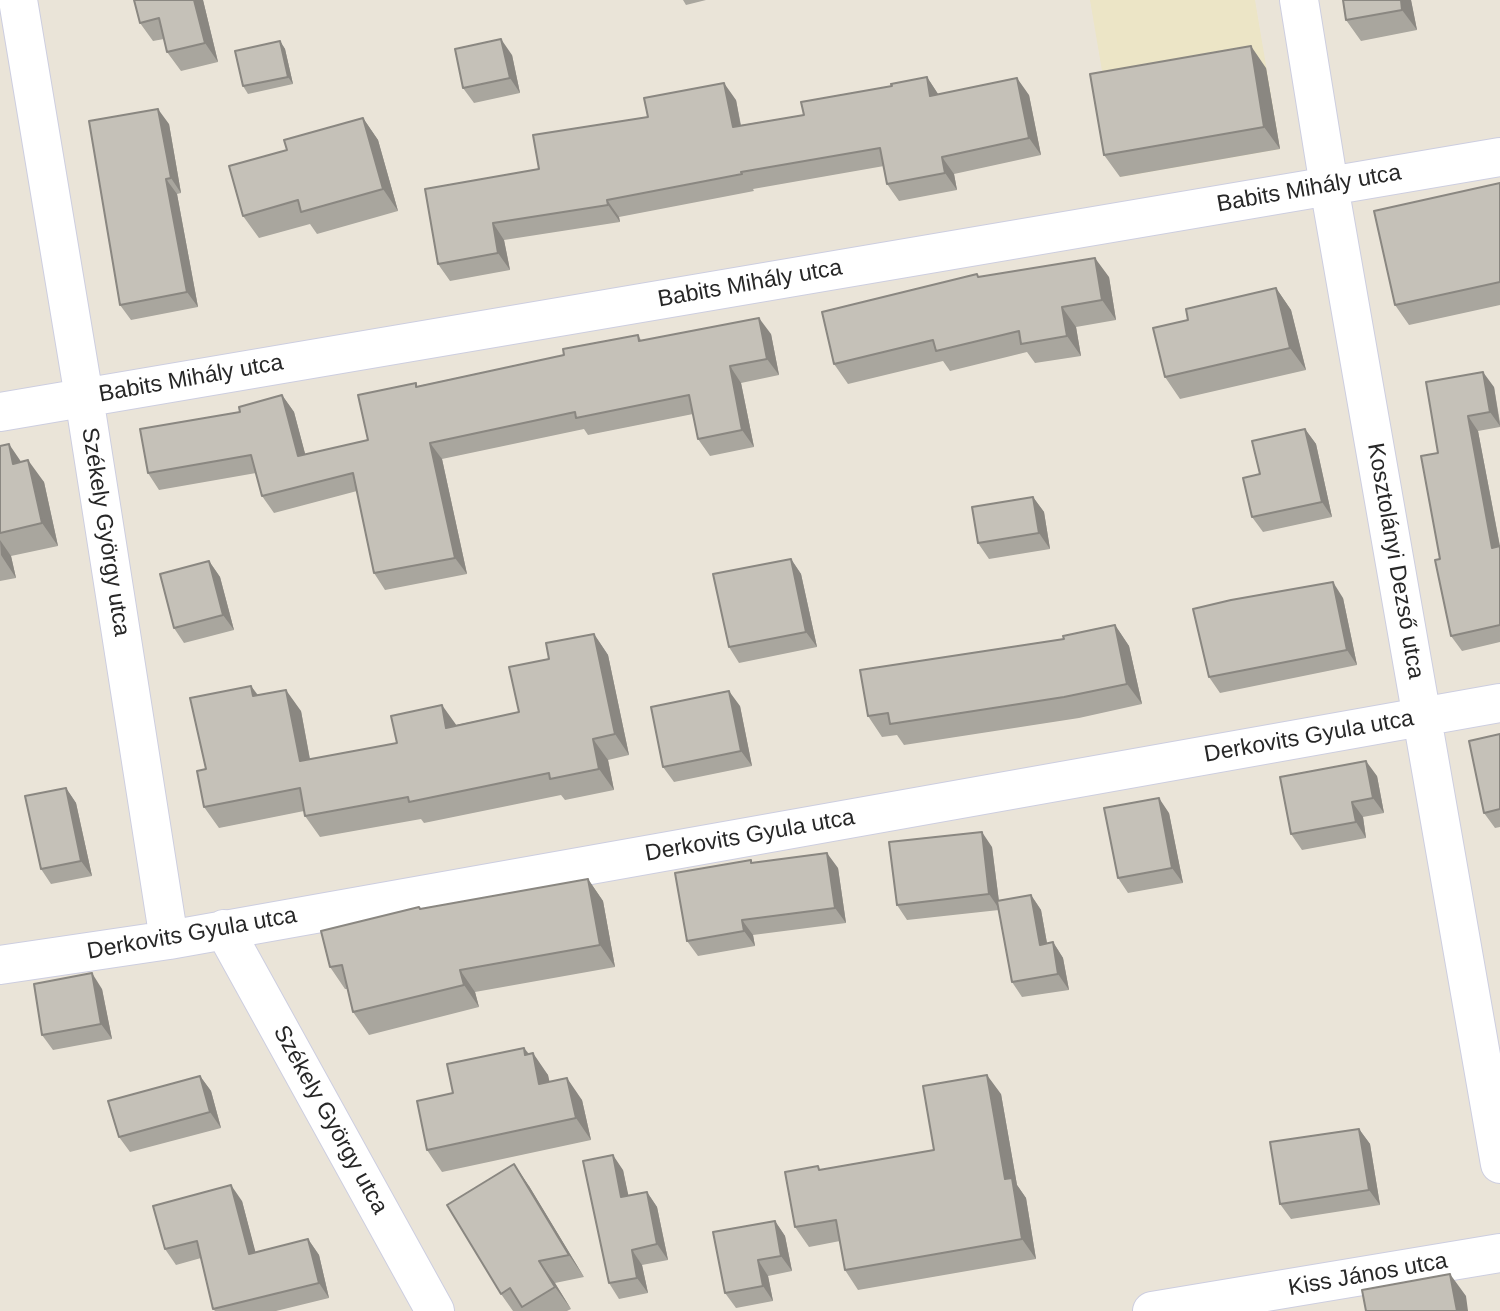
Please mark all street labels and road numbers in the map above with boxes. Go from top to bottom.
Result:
street label: Babits Mihály utca [1215,159,1403,219]
street label: Babits Mihály utca [656,254,844,314]
street label: Babits Mihály utca [97,349,285,409]
street label: Székely György utca [75,426,135,638]
street label: Kosztolányi Dezső utca [1361,441,1429,681]
street label: Derkovits Gyula utca [1202,705,1416,769]
street label: Derkovits Gyula utca [643,804,857,868]
street label: Derkovits Gyula utca [85,902,299,966]
street label: Székely György utca [267,1021,393,1219]
street label: Kiss János utca [1286,1247,1450,1303]

